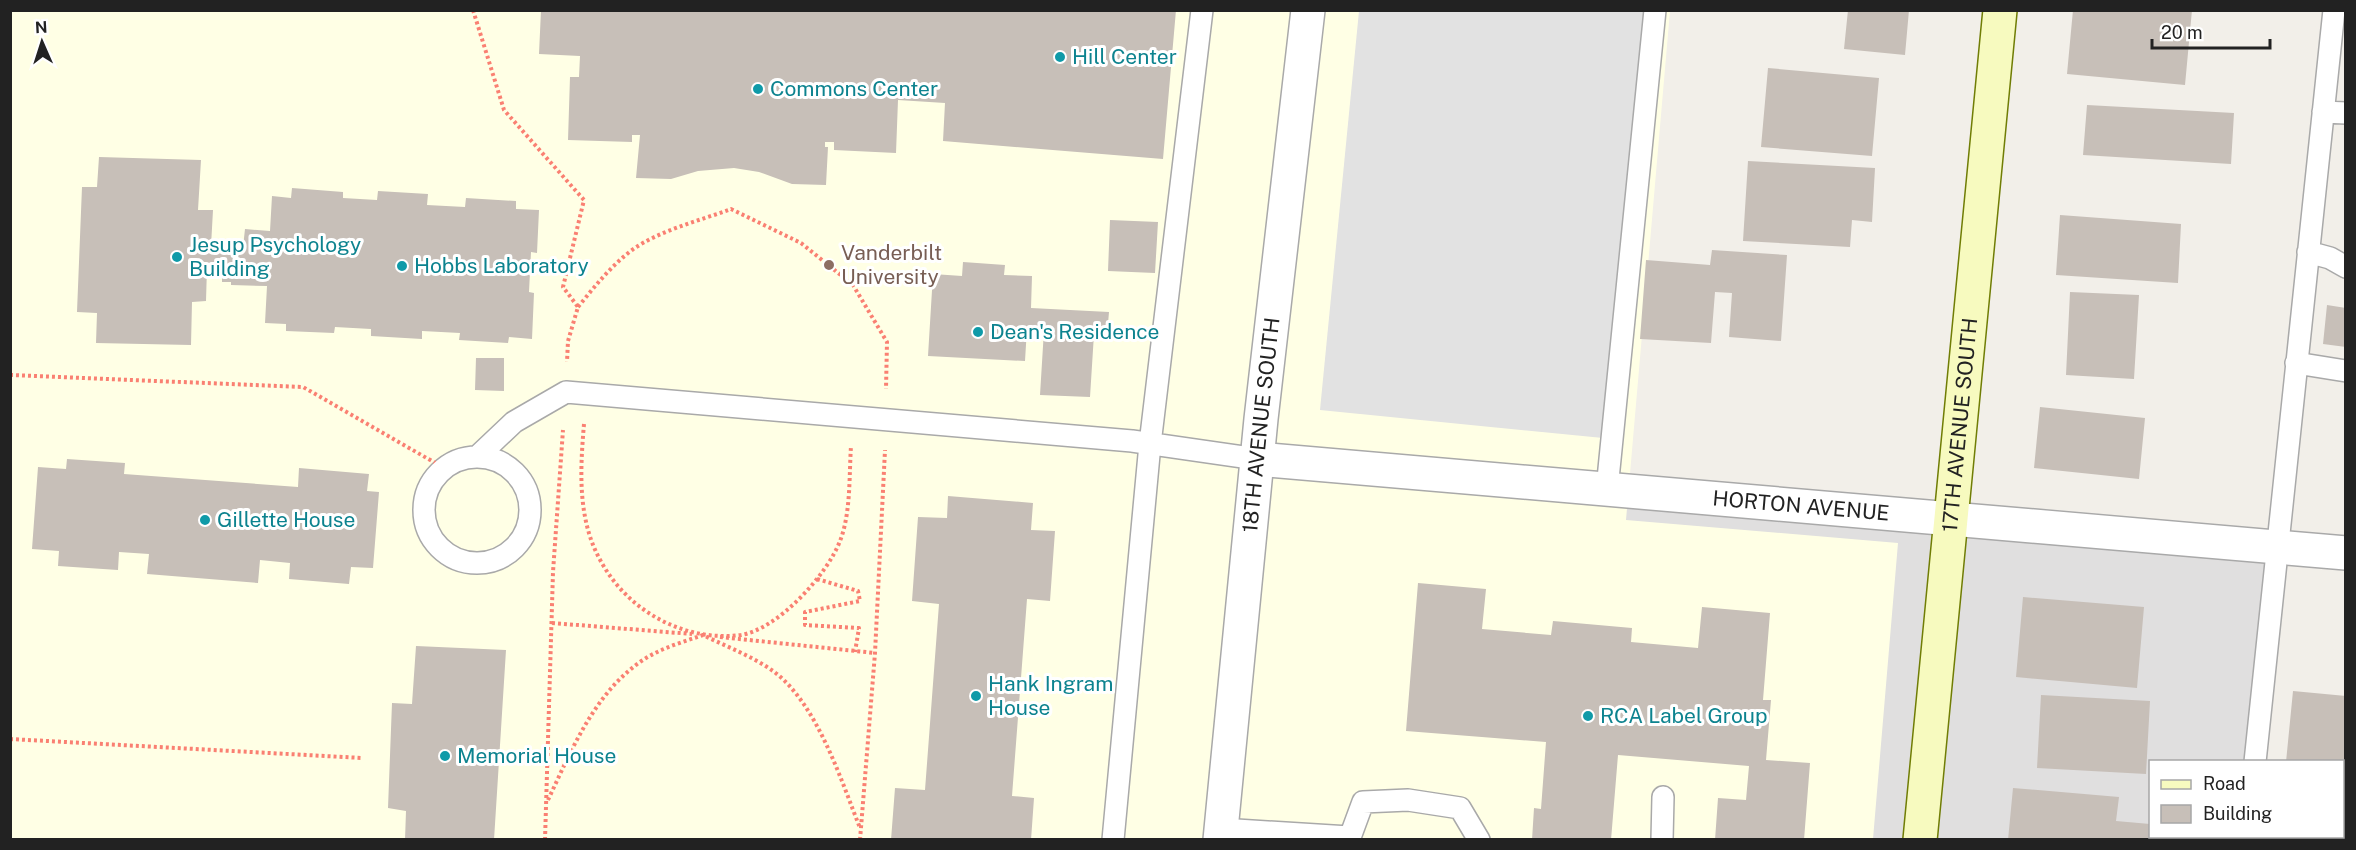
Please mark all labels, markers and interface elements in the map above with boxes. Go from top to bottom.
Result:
north arrow [12,12,72,72]
scale bar [2152,12,2270,50]
text: N [34,18,48,37]
text: 20 m [2161,22,2203,43]
place label: Hill Center [1072,44,1177,69]
marker: Hill Center [1053,50,1067,64]
place label: Commons Center [770,76,938,101]
marker: Commons Center [751,82,765,96]
place label: Jesup Psychology Building [189,232,361,281]
place label: Vanderbilt University [841,240,942,289]
marker: Jesup Psychology Building [170,250,184,264]
place label: Hobbs Laboratory [414,253,589,278]
marker: Vanderbilt University [822,258,836,272]
marker: Hobbs Laboratory [395,259,409,273]
street label: 18TH AVENUE SOUTH [1237,316,1285,534]
street label: 17TH AVENUE SOUTH [1937,316,1982,533]
place label: Dean's Residence [990,319,1159,344]
marker: Dean's Residence [971,325,985,339]
street label: HORTON AVENUE [1712,485,1891,526]
place label: Gillette House [217,507,355,532]
marker: Gillette House [198,513,212,527]
place label: Hank Ingram House [988,671,1113,720]
marker: Hank Ingram House [969,689,983,703]
place label: RCA Label Group [1600,703,1768,728]
marker: RCA Label Group [1581,709,1595,723]
place label: Memorial House [457,743,616,768]
marker: Memorial House [438,749,452,763]
legend [2149,760,2344,838]
text: Road [2203,773,2246,794]
text: Building [2203,803,2272,824]

